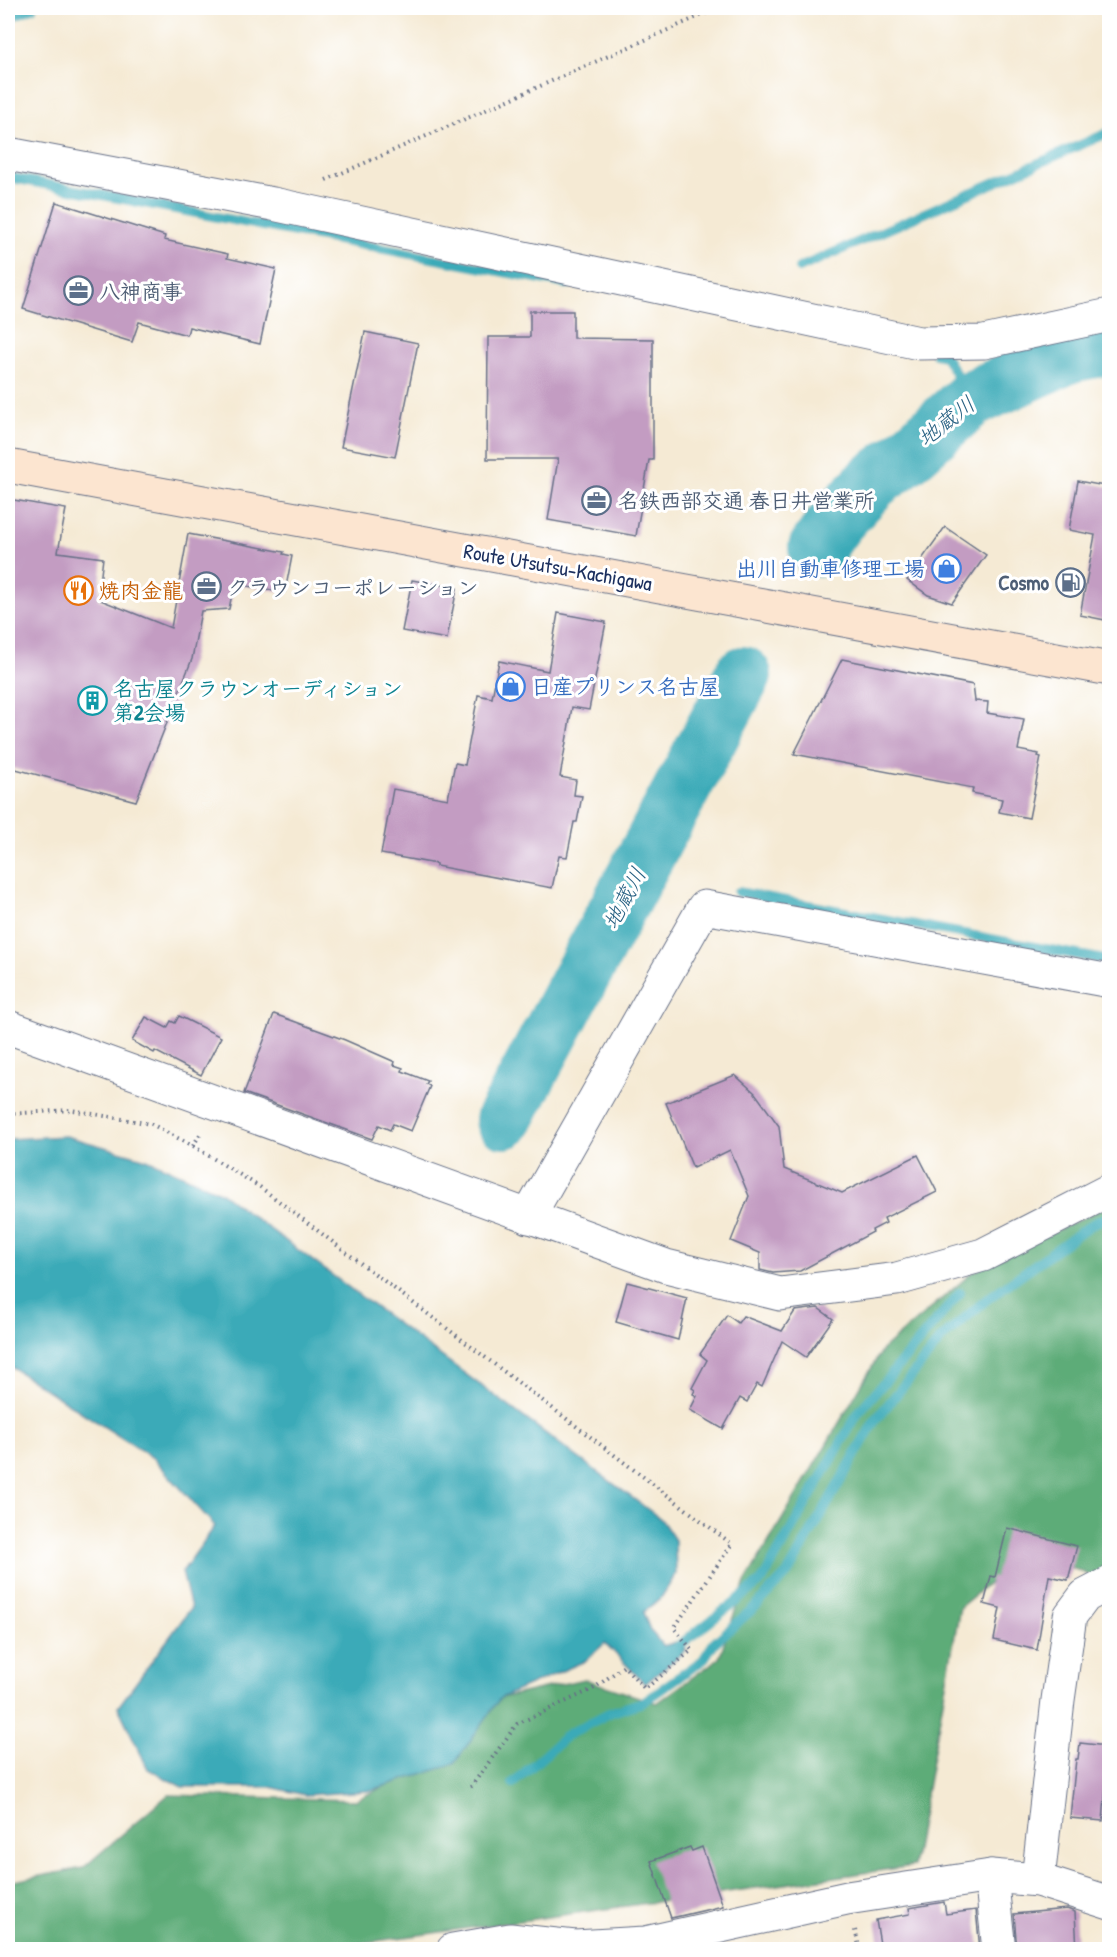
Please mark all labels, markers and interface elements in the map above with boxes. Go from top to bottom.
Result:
office icon: 八神商事 [62,275,94,307]
place label: 八神商事 [99,277,183,306]
water label: 地蔵川 [911,389,981,453]
office icon: 名鉄西部交通 春日井営業所 [581,484,613,516]
place label: 名鉄西部交通 春日井営業所 [618,486,875,515]
street label: Route Utsutsu-Kachigawa [462,536,654,598]
shop icon: 出川自動車修理工場 [930,552,962,584]
place label: 出川自動車修理工場 [736,554,925,583]
fuel station icon: Cosmo [1054,566,1086,598]
place label: Cosmo [998,568,1050,597]
office icon: クラウンコーポレーション [190,571,222,603]
place label: クラウンコーポレーション [227,573,479,602]
restaurant icon: 焼肉金龍 [62,574,94,606]
place label: 焼肉金龍 [99,576,183,605]
shop icon: 日産プリンス名古屋 [494,670,526,702]
place label: 日産プリンス名古屋 [531,672,720,701]
place label: 名古屋クラウンオーディション 第2会場 [113,674,403,727]
building icon: 名古屋クラウンオーディション 第2会場 [76,684,108,716]
water label: 地蔵川 [595,862,653,934]

